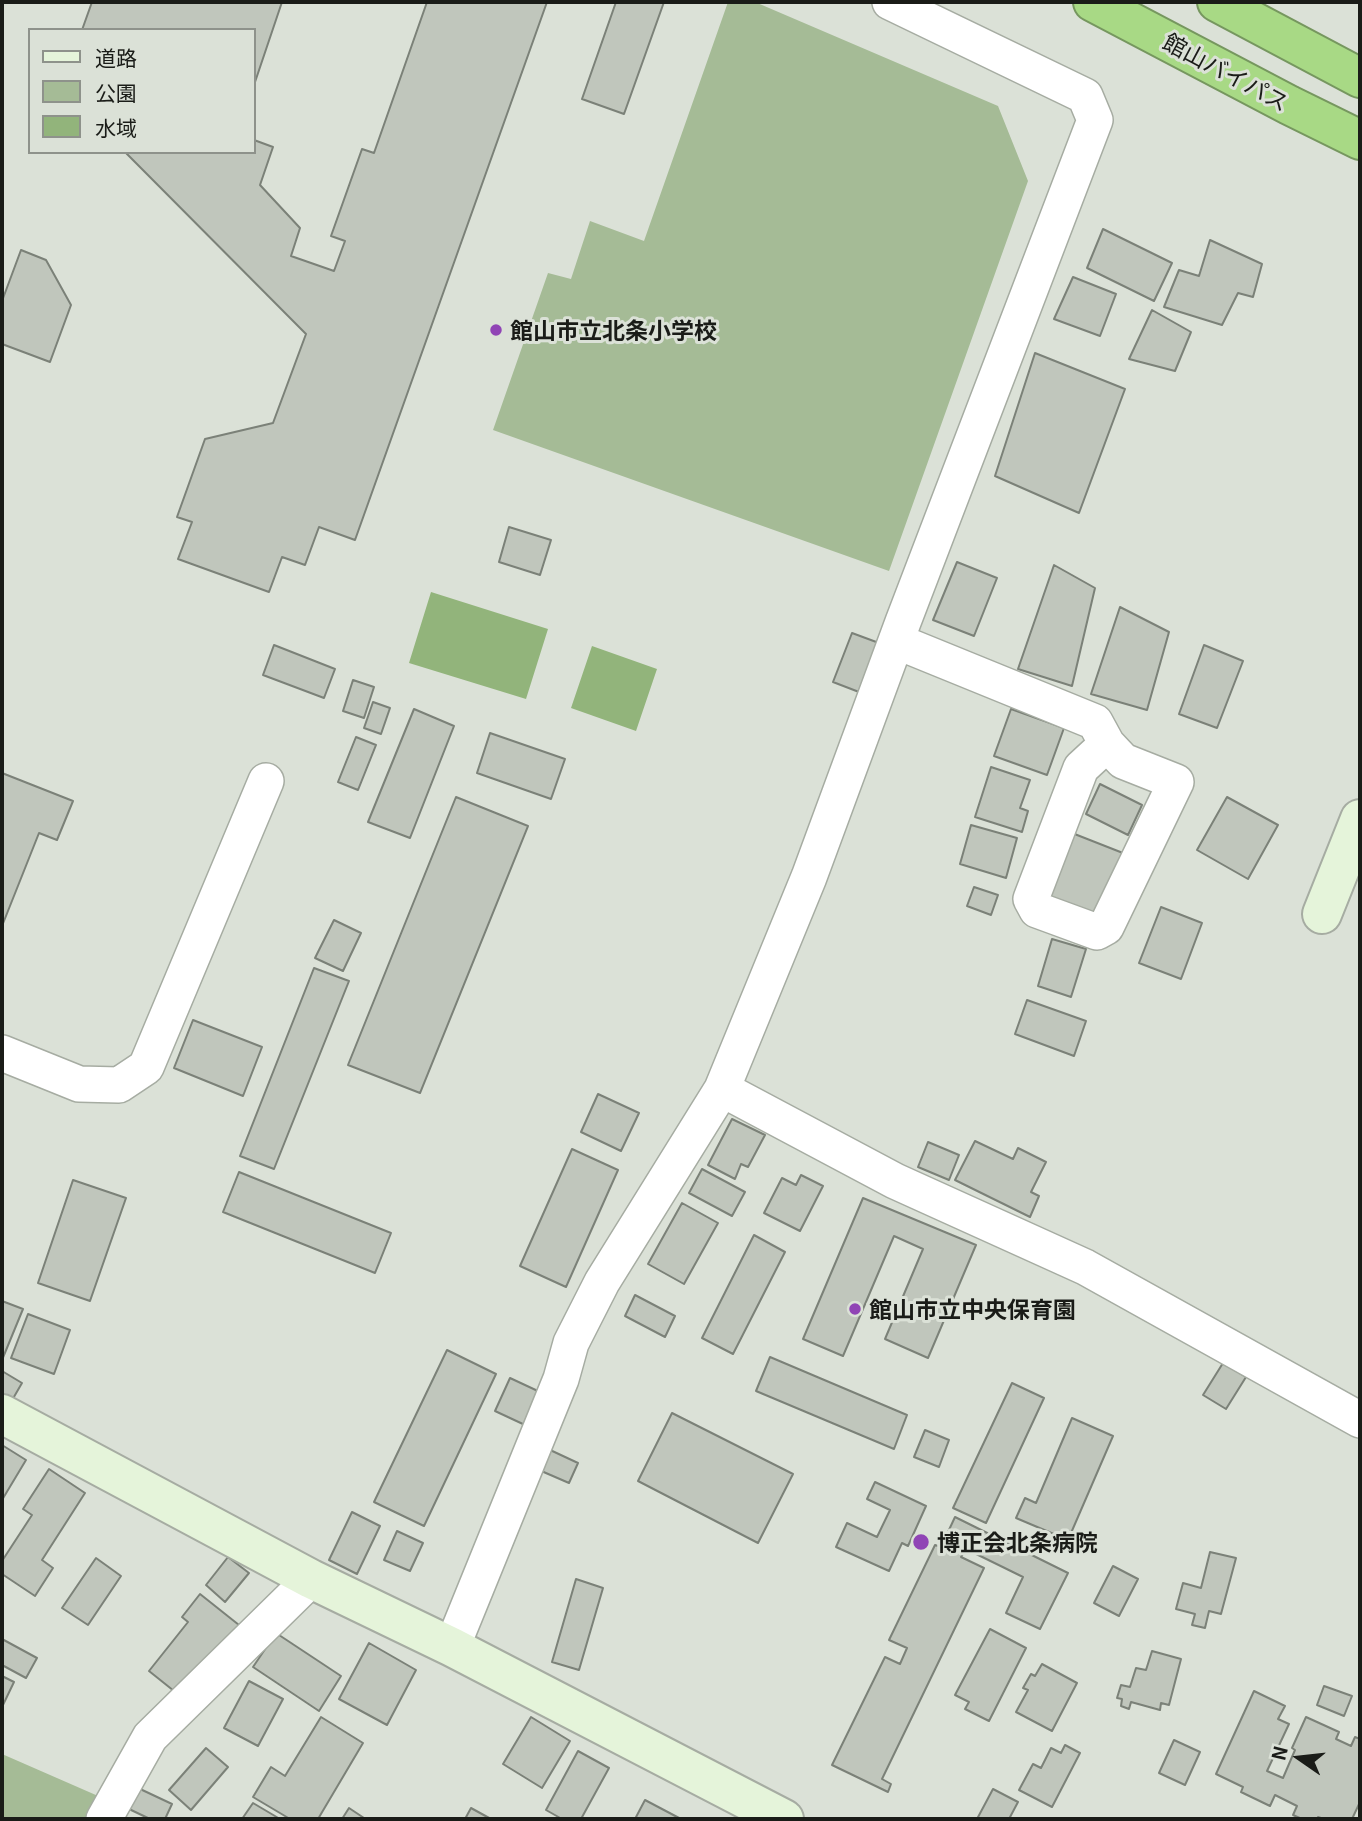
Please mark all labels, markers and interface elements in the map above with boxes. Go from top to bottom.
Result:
street label: 館山バイパス [1159,27,1293,117]
legend [28,28,256,154]
text: 道路 [95,42,137,72]
text: 公園 [95,77,137,107]
text: 水域 [95,112,137,142]
place label: 館山市立北条小学校 [510,316,717,344]
marker: 館山市立北条小学校 [488,322,504,338]
place label: 館山市立中央保育園 [869,1295,1076,1323]
marker: 館山市立中央保育園 [847,1301,863,1317]
place label: 博正会北条病院 [937,1528,1098,1556]
marker: 博正会北条病院 [911,1532,931,1552]
north arrow [1264,1723,1334,1793]
text: N [1263,1743,1293,1763]

